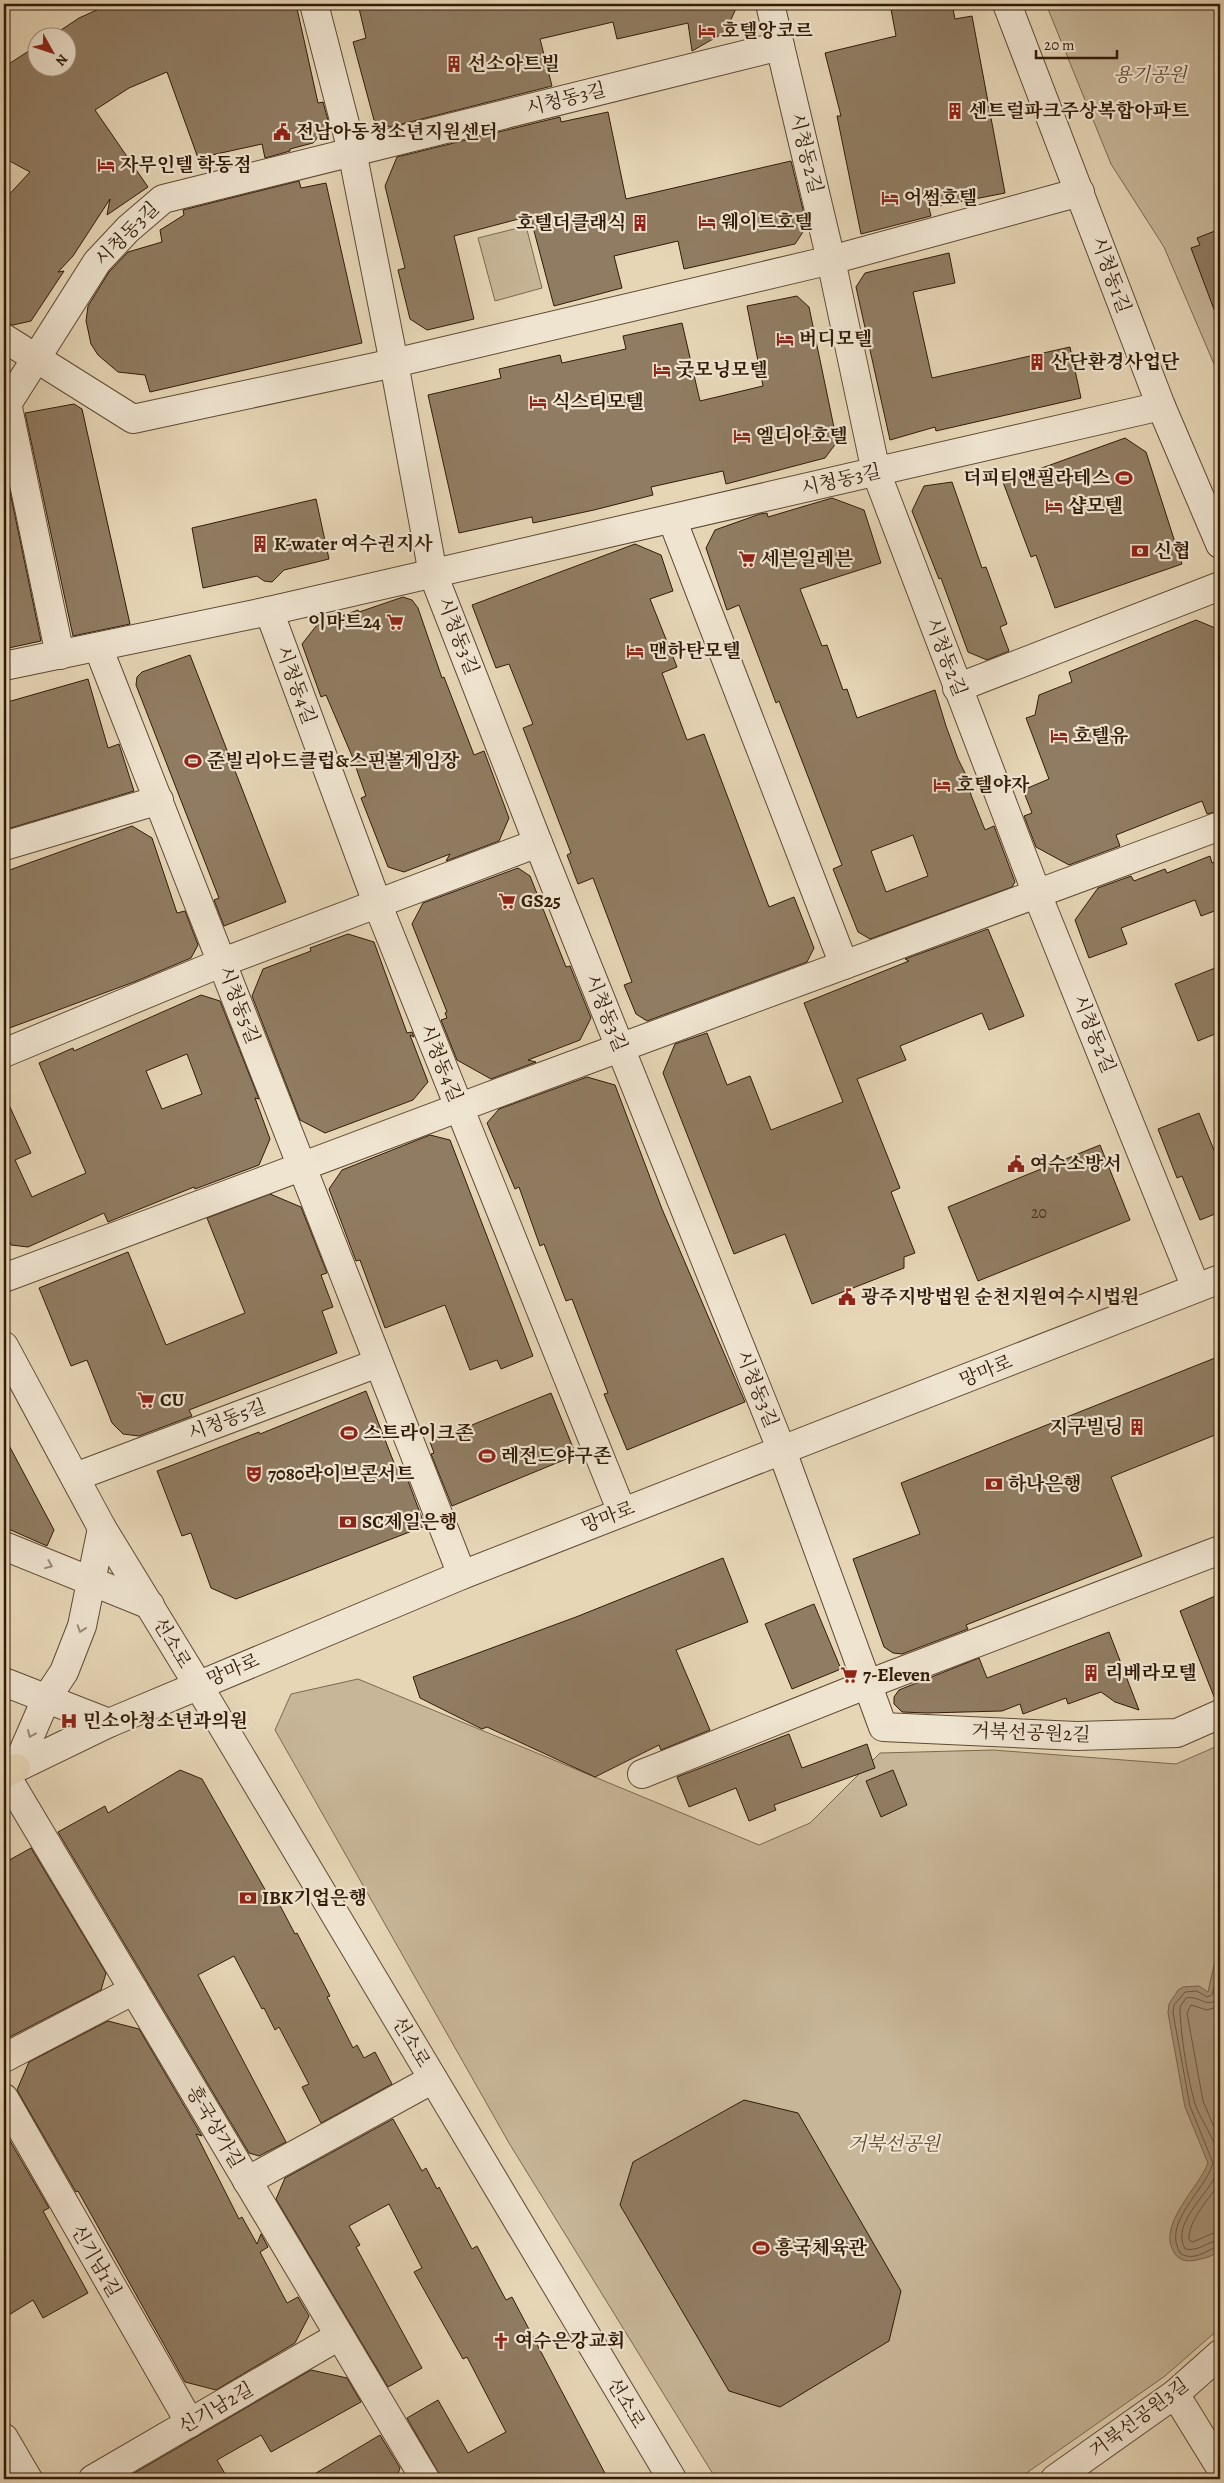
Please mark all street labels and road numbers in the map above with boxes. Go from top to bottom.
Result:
street label: 시청동3길 [523,77,609,121]
street label: 시청동2길 [783,110,829,196]
street label: 시청동3길 [89,196,165,272]
street label: 시청동1길 [1085,233,1137,317]
street label: 시청동3길 [798,458,884,502]
street label: 시청동3길 [431,593,485,679]
street label: 시청동2길 [919,614,973,700]
street label: 시청동4길 [270,642,322,728]
street label: 시청동5길 [212,962,266,1048]
street label: 시청동3길 [579,970,633,1056]
street label: 시청동2길 [1067,991,1121,1077]
street label: 시청동4길 [414,1020,468,1106]
street label: 시청동3길 [730,1346,784,1432]
street label: 망마로 [956,1349,1016,1393]
street label: 시청동5길 [184,1393,270,1447]
street label: 망마로 [578,1495,638,1539]
street label: 선소로 [147,1613,197,1673]
street label: 망마로 [203,1647,263,1693]
street label: 거북선공원2길 [971,1718,1091,1748]
street label: 선소로 [386,2012,436,2072]
street label: 흥국상가길 [180,2081,250,2173]
street label: 신기남1길 [65,2220,127,2302]
street label: 거북선공원3길 [1084,2372,1194,2464]
street label: 선소로 [601,2373,651,2433]
street label: 신기남2길 [174,2376,258,2440]

